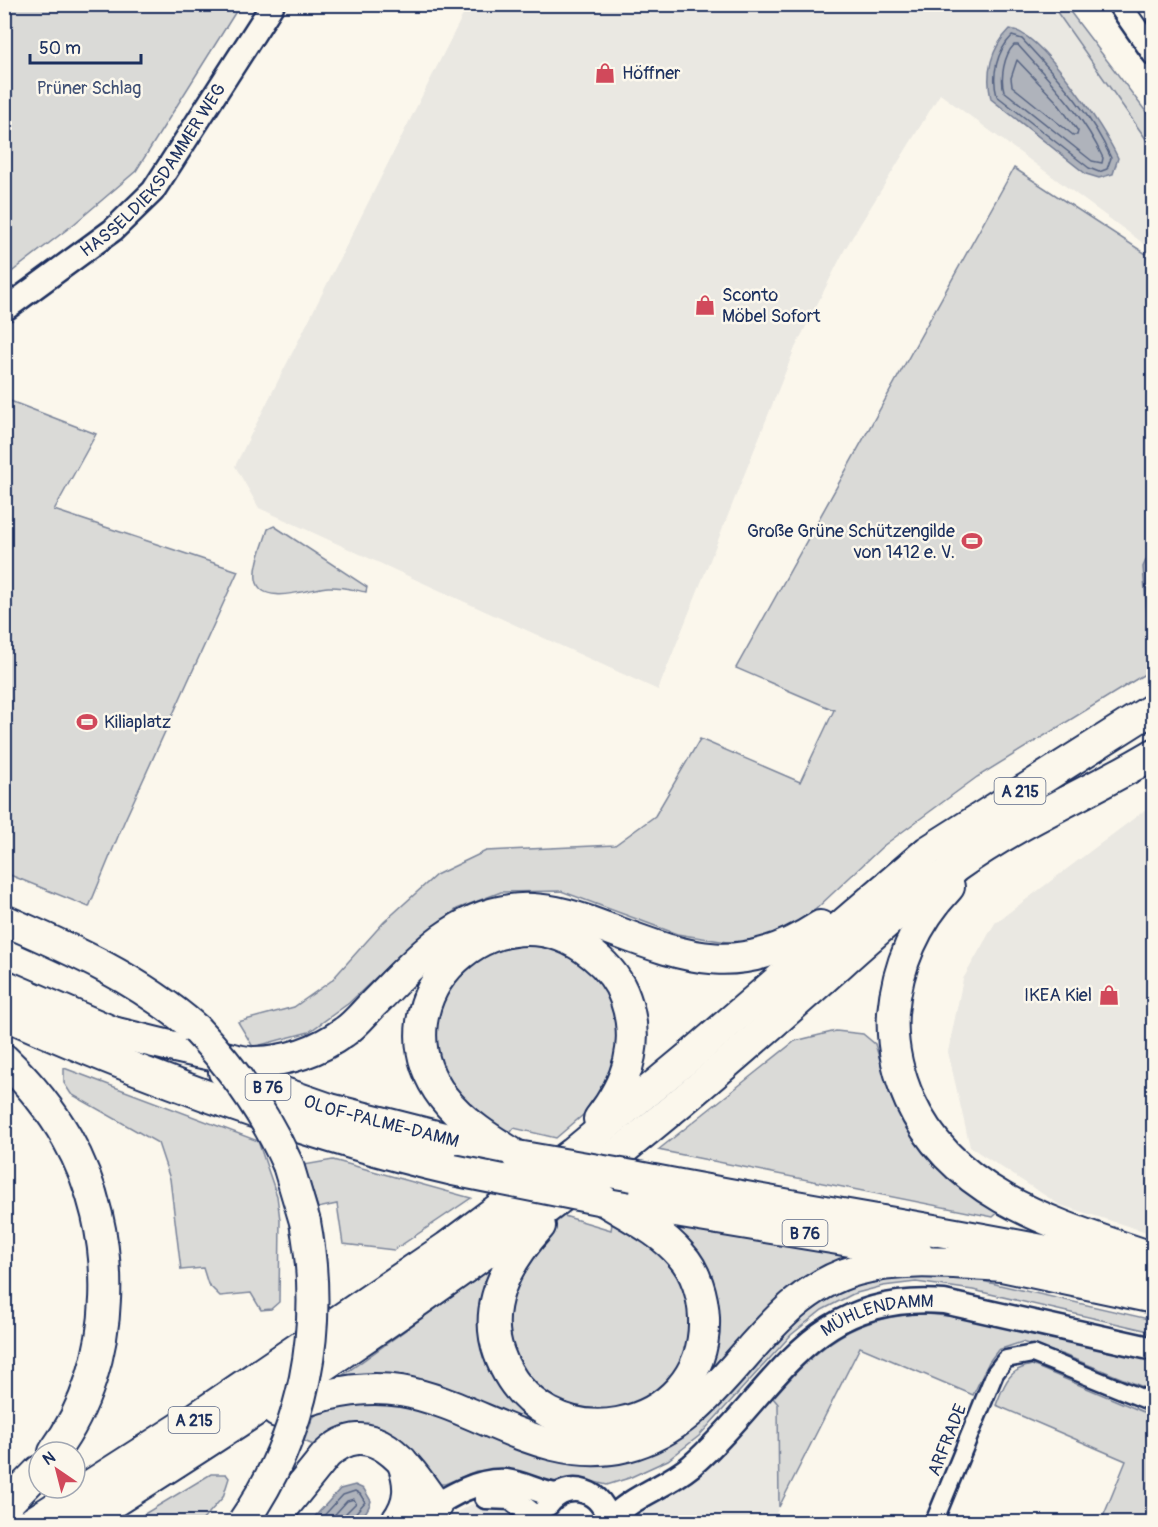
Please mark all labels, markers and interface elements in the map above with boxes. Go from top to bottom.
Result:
scale bar [30,27,141,65]
text: 50 m [39,37,81,60]
shop icon: Höffner [593,61,617,85]
place label: Höffner [622,62,681,85]
park label: Prüner Schlag [37,77,141,100]
street label: HASSELDIEKSDAMMER WEG [76,79,231,262]
place label: Sconto Möbel Sofort [722,284,821,328]
shop icon: Sconto Möbel Sofort [693,293,717,317]
place label: Große Grüne Schützengilde von 1412 e. V. [747,520,955,564]
sports icon: Große Grüne Schützengilde von 1412 e. V. [960,529,984,553]
sports icon: Kiliaplatz [75,710,99,734]
place label: Kiliaplatz [104,711,171,734]
road number: A 215 [994,778,1046,804]
shop icon: IKEA Kiel [1097,983,1121,1007]
place label: IKEA Kiel [1024,984,1092,1007]
road number: B 76 [246,1074,290,1100]
street label: OLOF-PALME-DAMM [300,1090,461,1153]
road number: B 76 [782,1220,828,1246]
street label: MÜHLENDAMM [817,1290,934,1342]
street label: ARFRADE [923,1401,972,1480]
road number: A 215 [168,1407,220,1433]
north arrow [27,1440,87,1500]
text: N [39,1447,59,1470]

